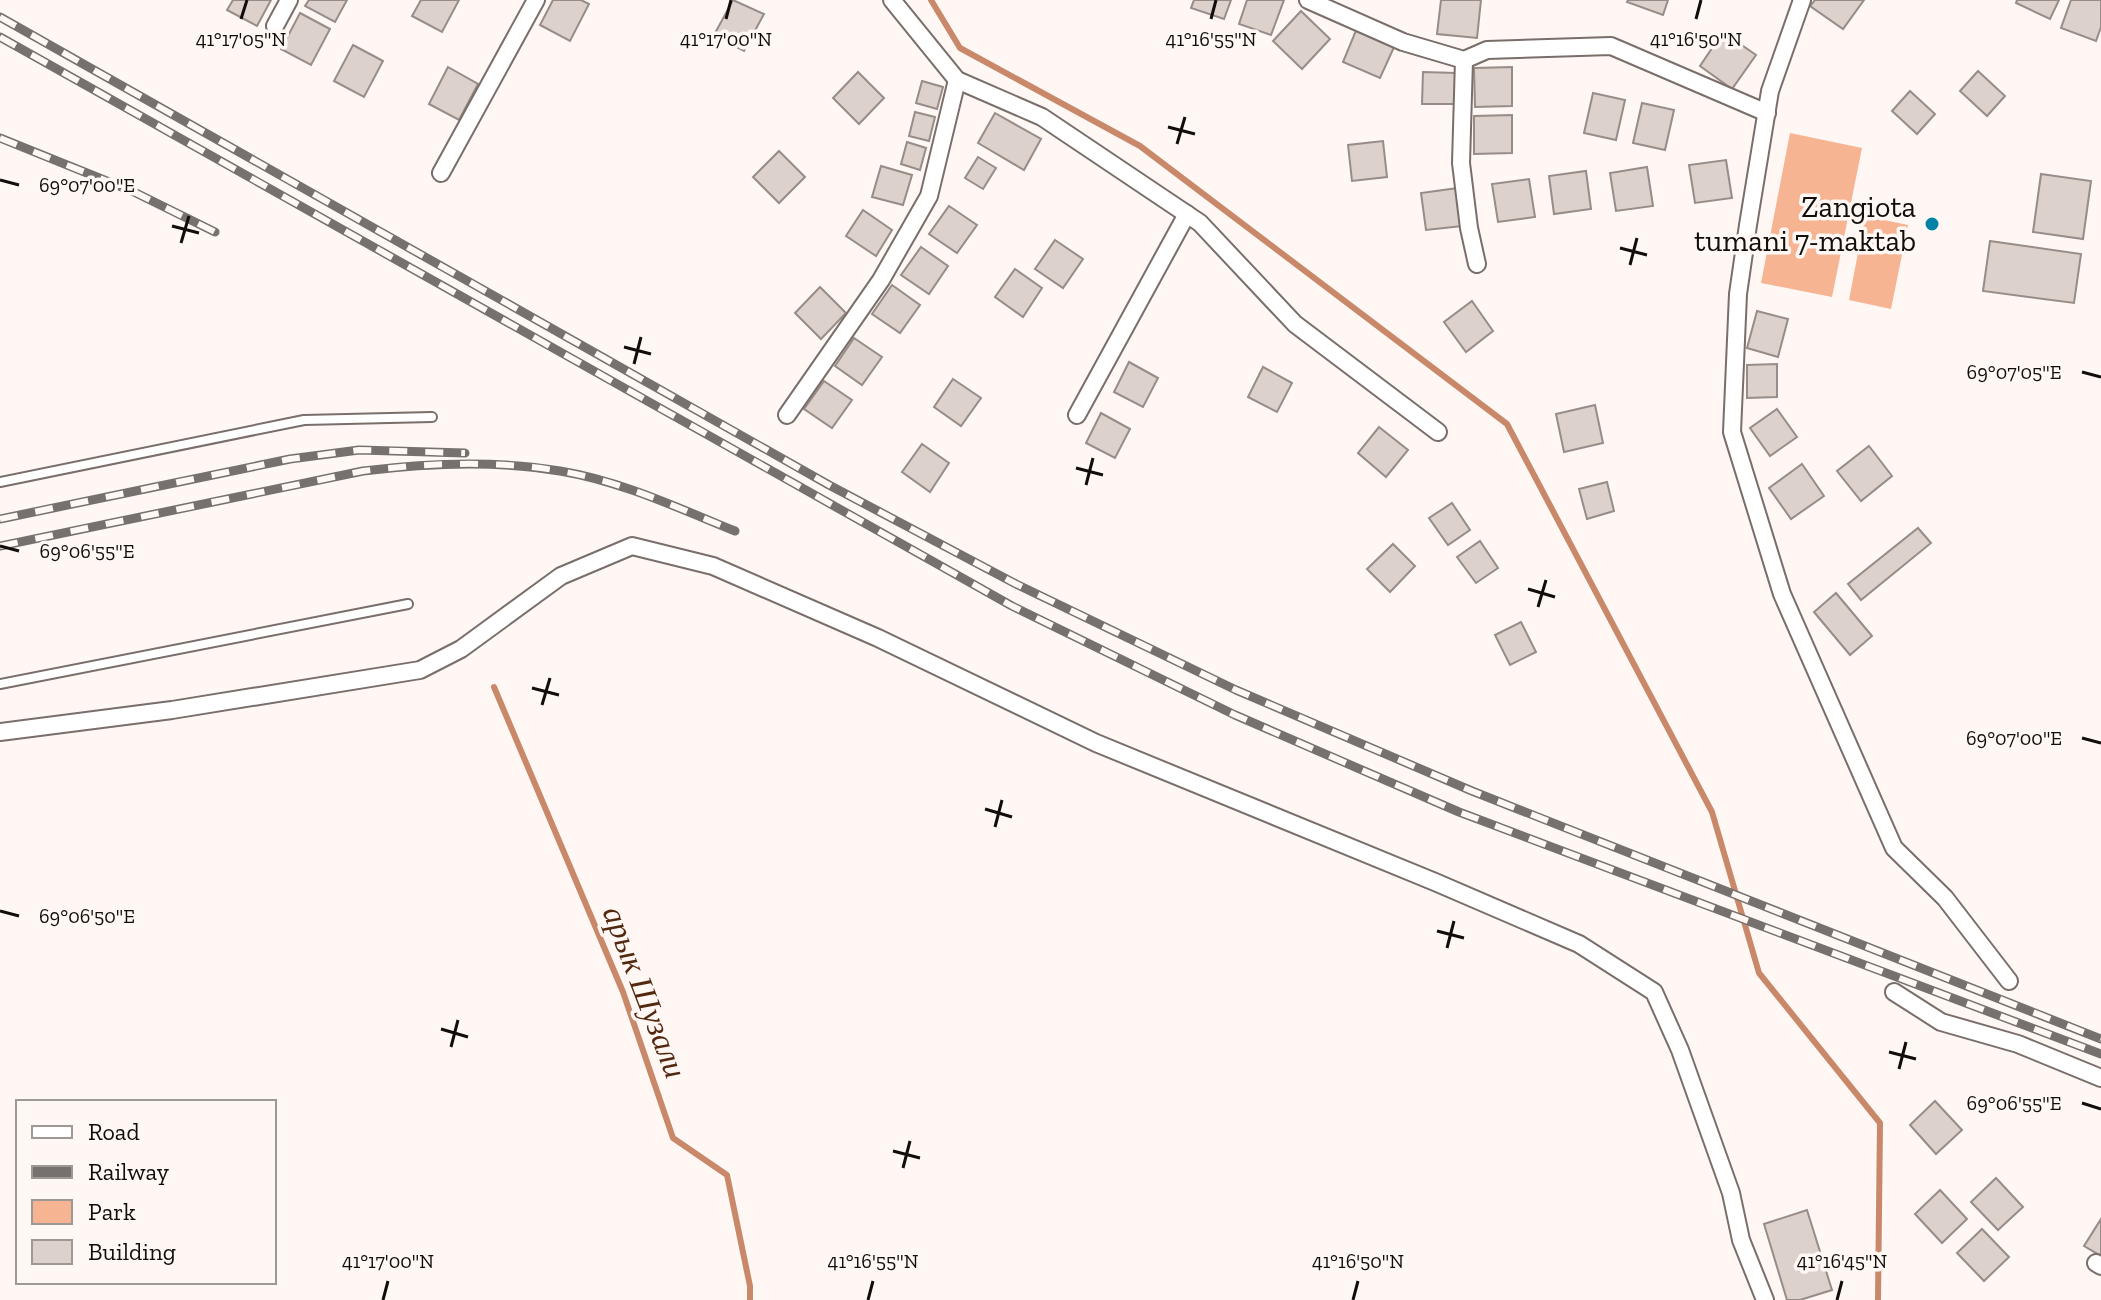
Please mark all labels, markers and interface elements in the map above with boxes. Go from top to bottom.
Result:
text: 41°17'05"N [196,27,286,51]
text: 41°17'00"N [680,27,772,51]
text: 41°16'55"N [1166,27,1257,51]
text: 41°16'50"N [1650,27,1742,51]
text: 69°07'00"E [39,173,135,197]
place label: Zangiota tumani 7-maktab [1694,189,1916,259]
marker: Zangiota tumani 7-maktab [1923,215,1941,233]
text: 69°07'05"E [1967,360,2061,384]
text: 69°06'55"E [40,539,134,563]
text: 69°07'00"E [1966,726,2062,750]
water label: арык Шузали [595,901,695,1083]
text: 69°06'50"E [39,904,135,928]
text: 69°06'55"E [1967,1091,2061,1115]
legend [16,1100,276,1284]
text: Road [88,1117,140,1146]
text: Railway [88,1157,170,1186]
text: Park [88,1197,136,1226]
text: Building [88,1237,176,1266]
text: 41°17'00"N [342,1249,434,1273]
text: 41°16'55"N [828,1249,919,1273]
text: 41°16'50"N [1312,1249,1404,1273]
text: 41°16'45"N [1797,1249,1888,1273]

